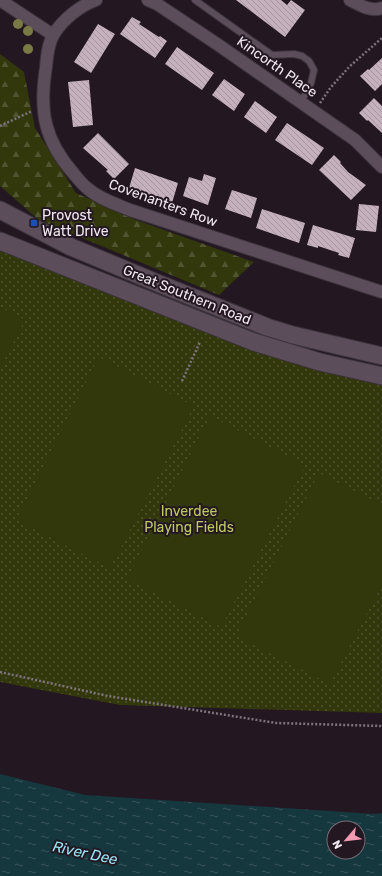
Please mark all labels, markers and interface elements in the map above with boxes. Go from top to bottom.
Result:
street label: Kincorth Place [233,33,321,101]
street label: Covenanters Row [106,175,220,231]
place label: Provost Watt Drive [42,207,109,240]
marker: Provost Watt Drive [29,218,39,228]
street label: Great Southern Road [121,262,253,328]
park label: Inverdee Playing Fields [144,503,234,536]
north arrow [326,820,366,860]
water label: River Dee [51,837,120,869]
text: N [330,838,345,851]

